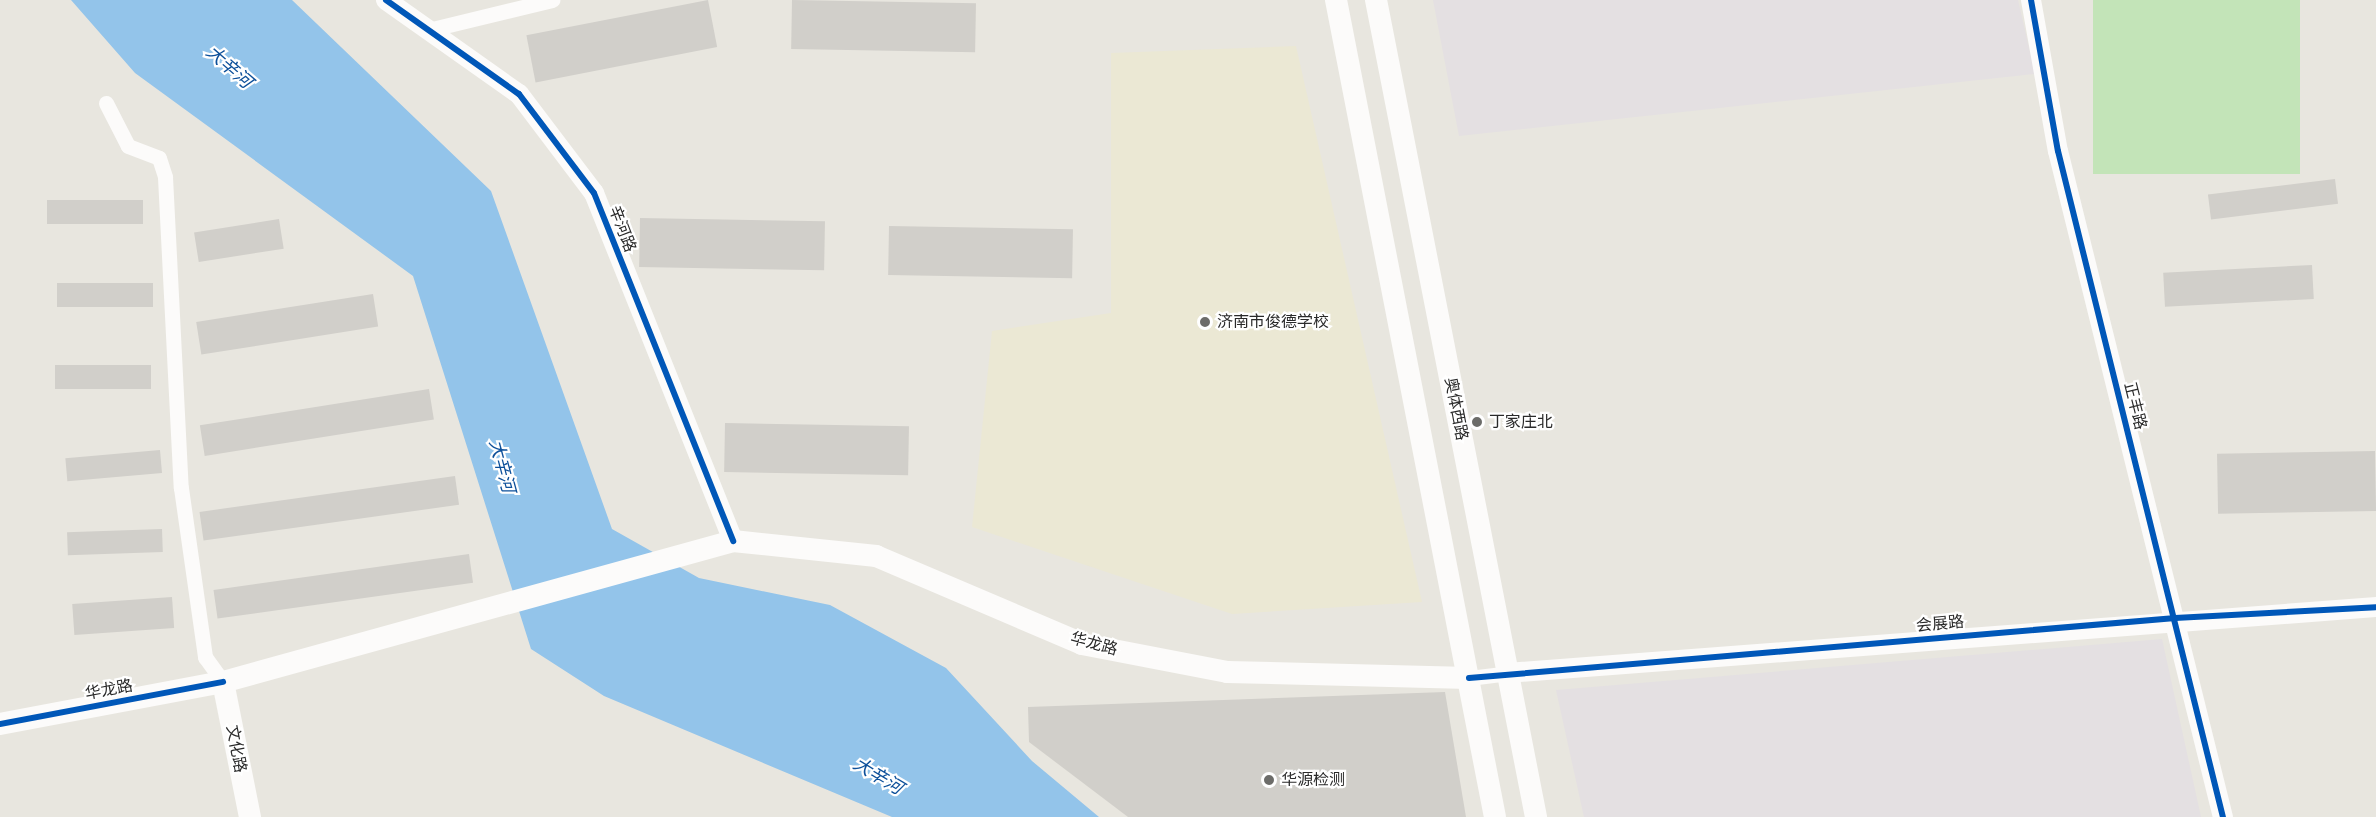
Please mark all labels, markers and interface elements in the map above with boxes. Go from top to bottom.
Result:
water label: 大辛河 [202,41,256,93]
street label: 辛河路 [604,203,640,255]
place label: 济南市俊德学校 [1217,312,1329,332]
marker: 济南市俊德学校 [1198,315,1212,329]
street label: 奥体西路 [1440,376,1472,442]
street label: 正丰路 [2120,380,2150,432]
place label: 丁家庄北 [1489,412,1553,432]
marker: 丁家庄北 [1470,415,1484,429]
water label: 大辛河 [485,437,519,495]
street label: 会展路 [1915,612,1965,636]
street label: 华龙路 [1068,629,1120,659]
street label: 华龙路 [84,676,134,704]
street label: 文化路 [222,724,250,774]
water label: 大辛河 [849,753,907,799]
place label: 华源检测 [1281,770,1345,790]
marker: 华源检测 [1262,773,1276,787]

